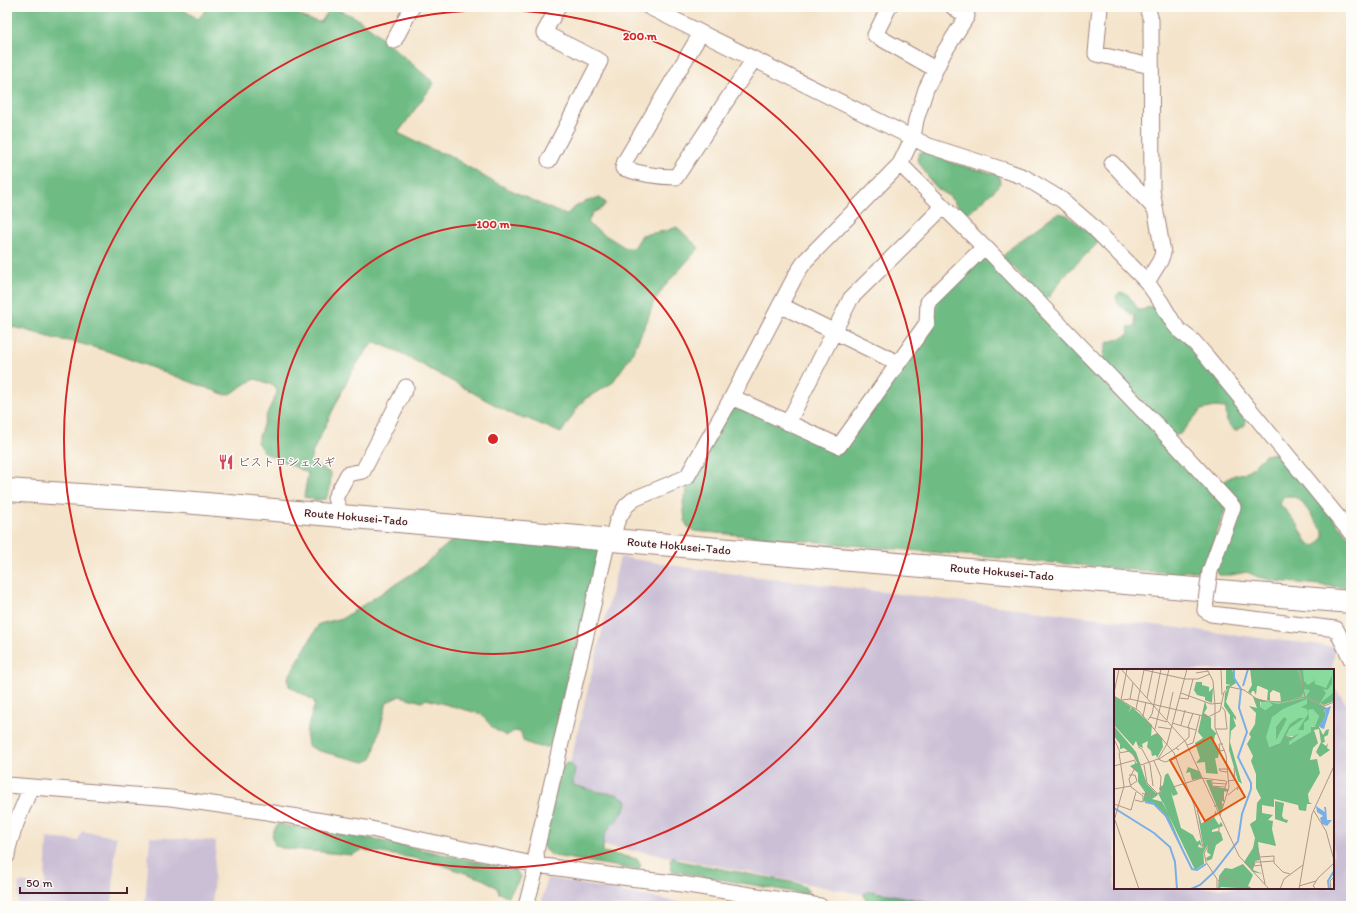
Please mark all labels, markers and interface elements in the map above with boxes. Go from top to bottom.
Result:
text: 200 m [623,29,658,43]
text: 100 m [476,217,510,231]
centre of rings [486,432,500,446]
restaurant icon: ビストロシェスギ [217,453,235,471]
place label: ビストロシェスギ [238,455,335,469]
street label: Route Hokusei-Tado [303,505,409,529]
street label: Route Hokusei-Tado [626,534,732,558]
street label: Route Hokusei-Tado [949,560,1055,584]
inset map [1114,669,1334,889]
scale bar [20,869,127,895]
text: 50 m [26,876,52,890]

